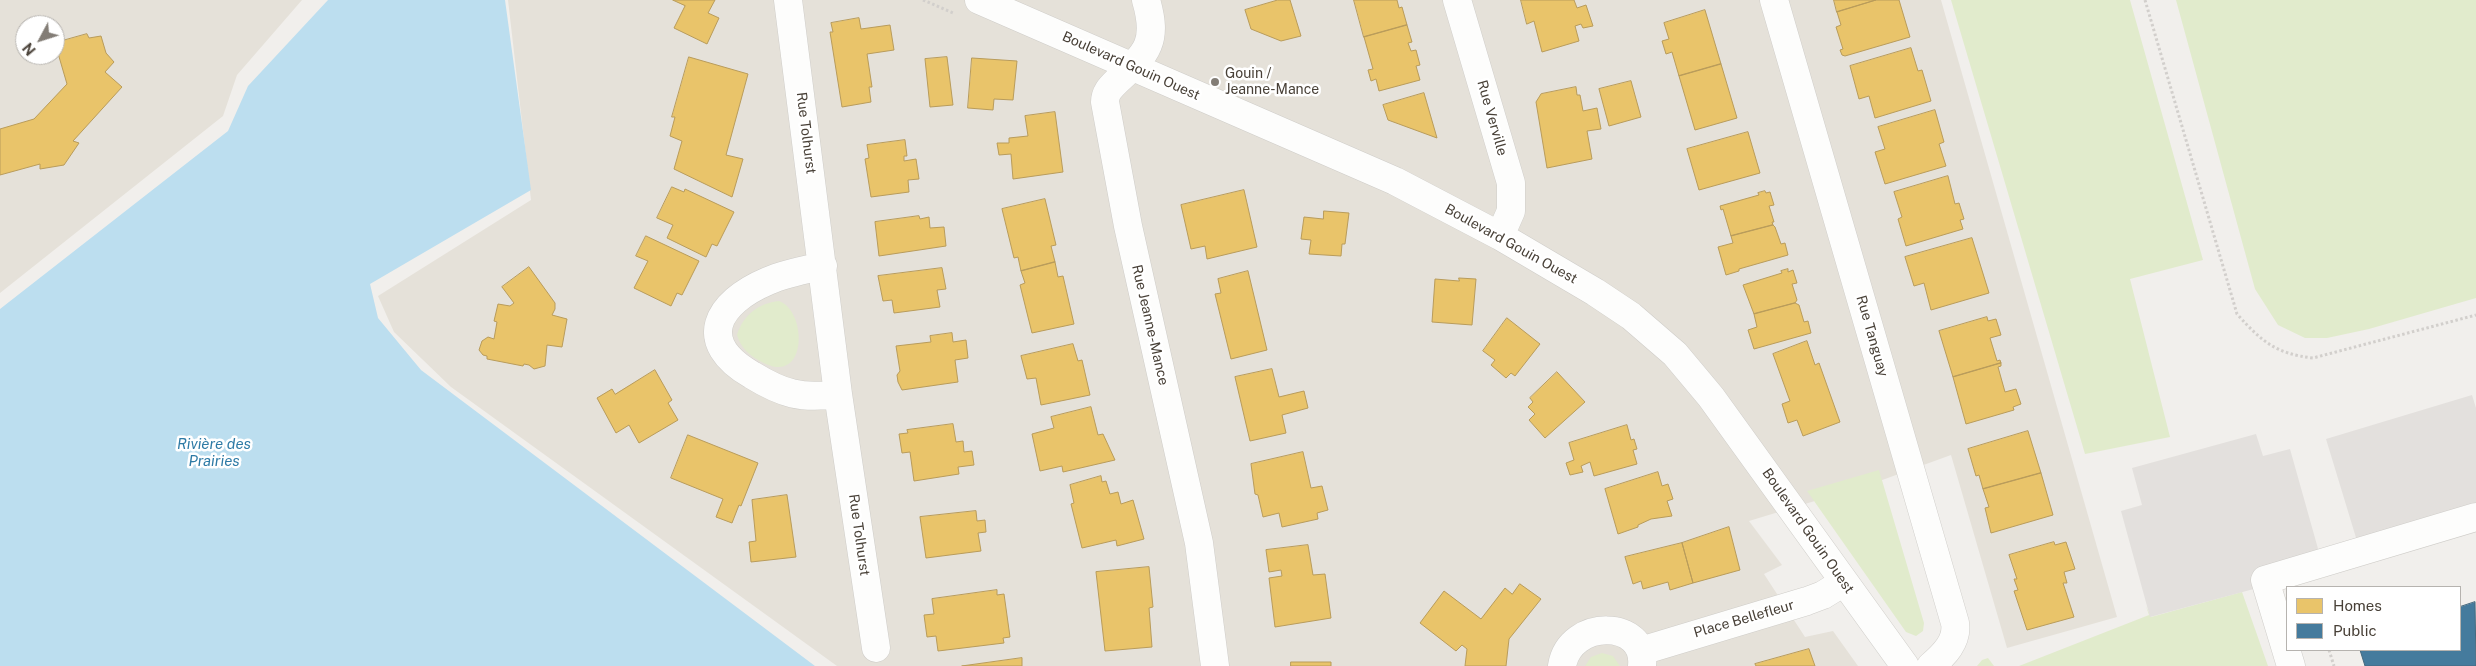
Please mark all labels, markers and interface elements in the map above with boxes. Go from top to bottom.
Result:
north arrow [15,15,65,65]
street label: Boulevard Gouin Ouest [1060,28,1202,104]
text: N [20,40,39,58]
place label: Gouin / Jeanne-Mance [1225,66,1319,98]
marker: Gouin / Jeanne-Mance [1209,76,1221,88]
street label: Rue Verville [1473,78,1511,158]
street label: Rue Tolhurst [793,91,819,175]
street label: Boulevard Gouin Ouest [1442,201,1580,287]
street label: Rue Jeanne-Mance [1128,263,1172,387]
street label: Rue Tanguay [1852,293,1892,379]
water label: Rivière des Prairies [177,435,251,470]
street label: Boulevard Gouin Ouest [1758,465,1858,597]
street label: Rue Tolhurst [845,493,873,577]
legend [2286,586,2461,651]
street label: Place Bellefleur [1692,597,1796,641]
text: Homes [2333,597,2382,614]
text: Public [2333,622,2377,639]

